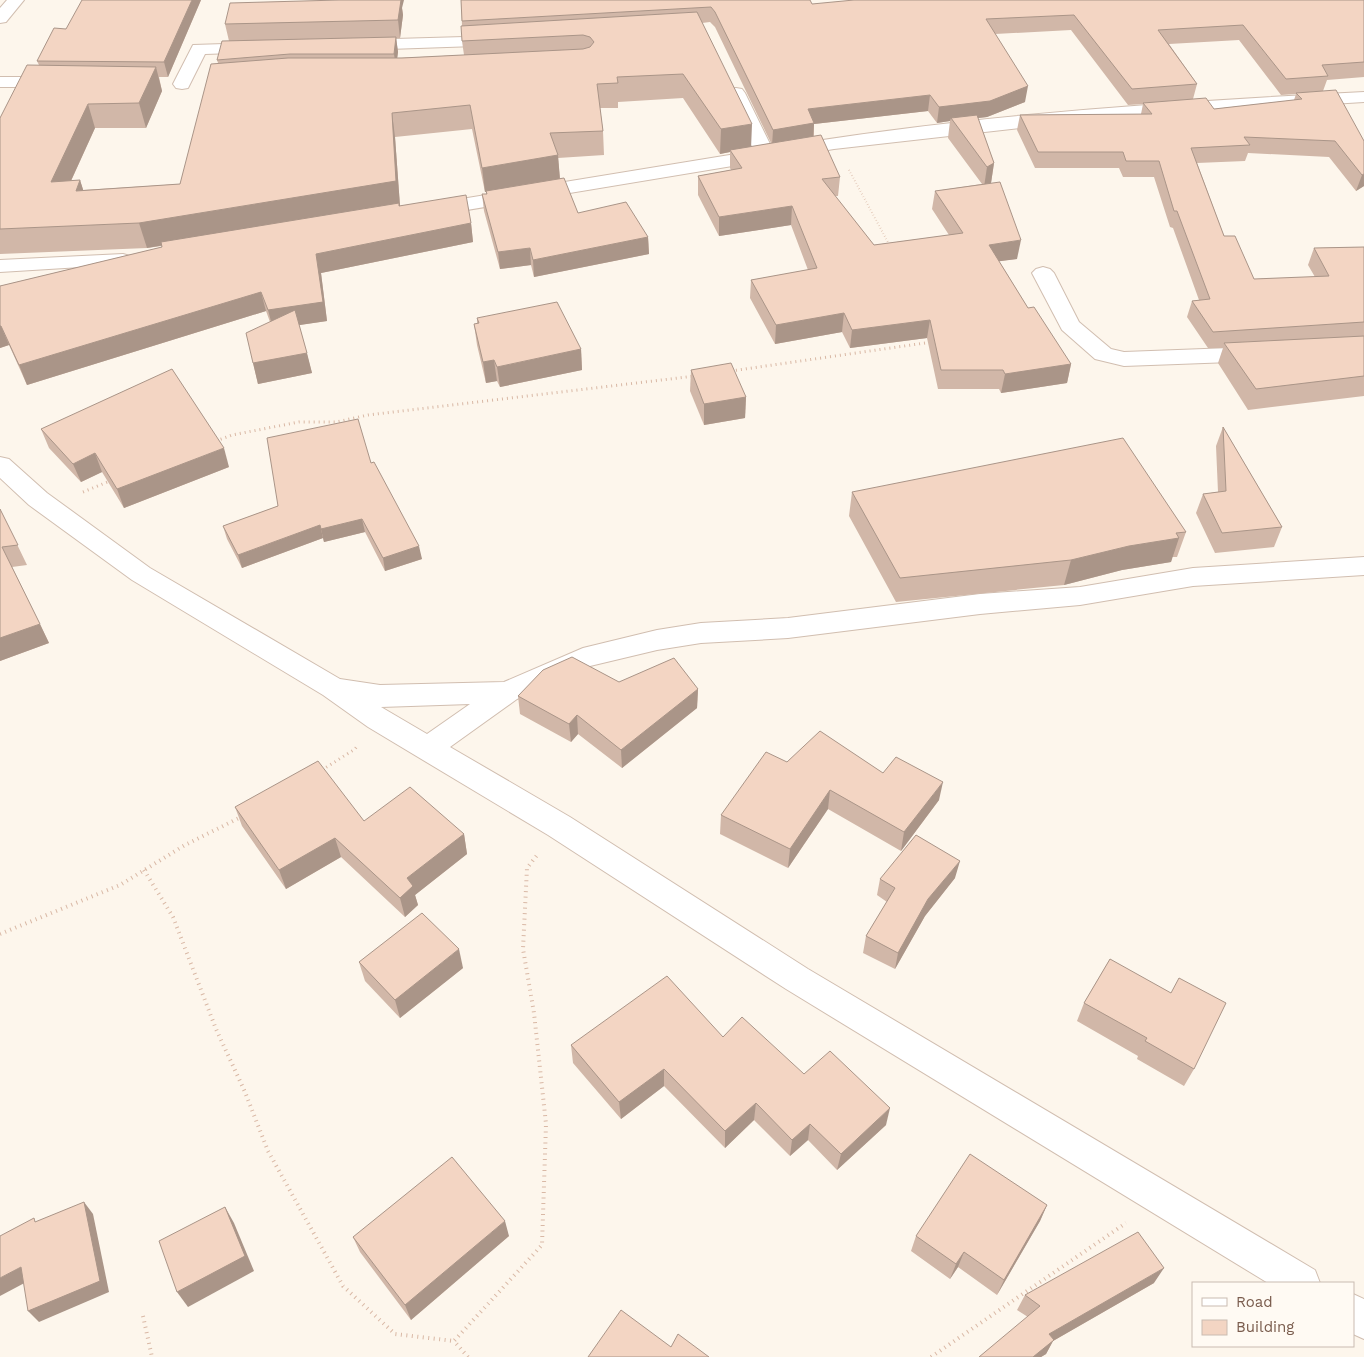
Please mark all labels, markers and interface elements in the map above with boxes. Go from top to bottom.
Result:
legend [1192,1282,1354,1347]
text: Road [1236,1293,1273,1311]
text: Building [1236,1318,1294,1336]

